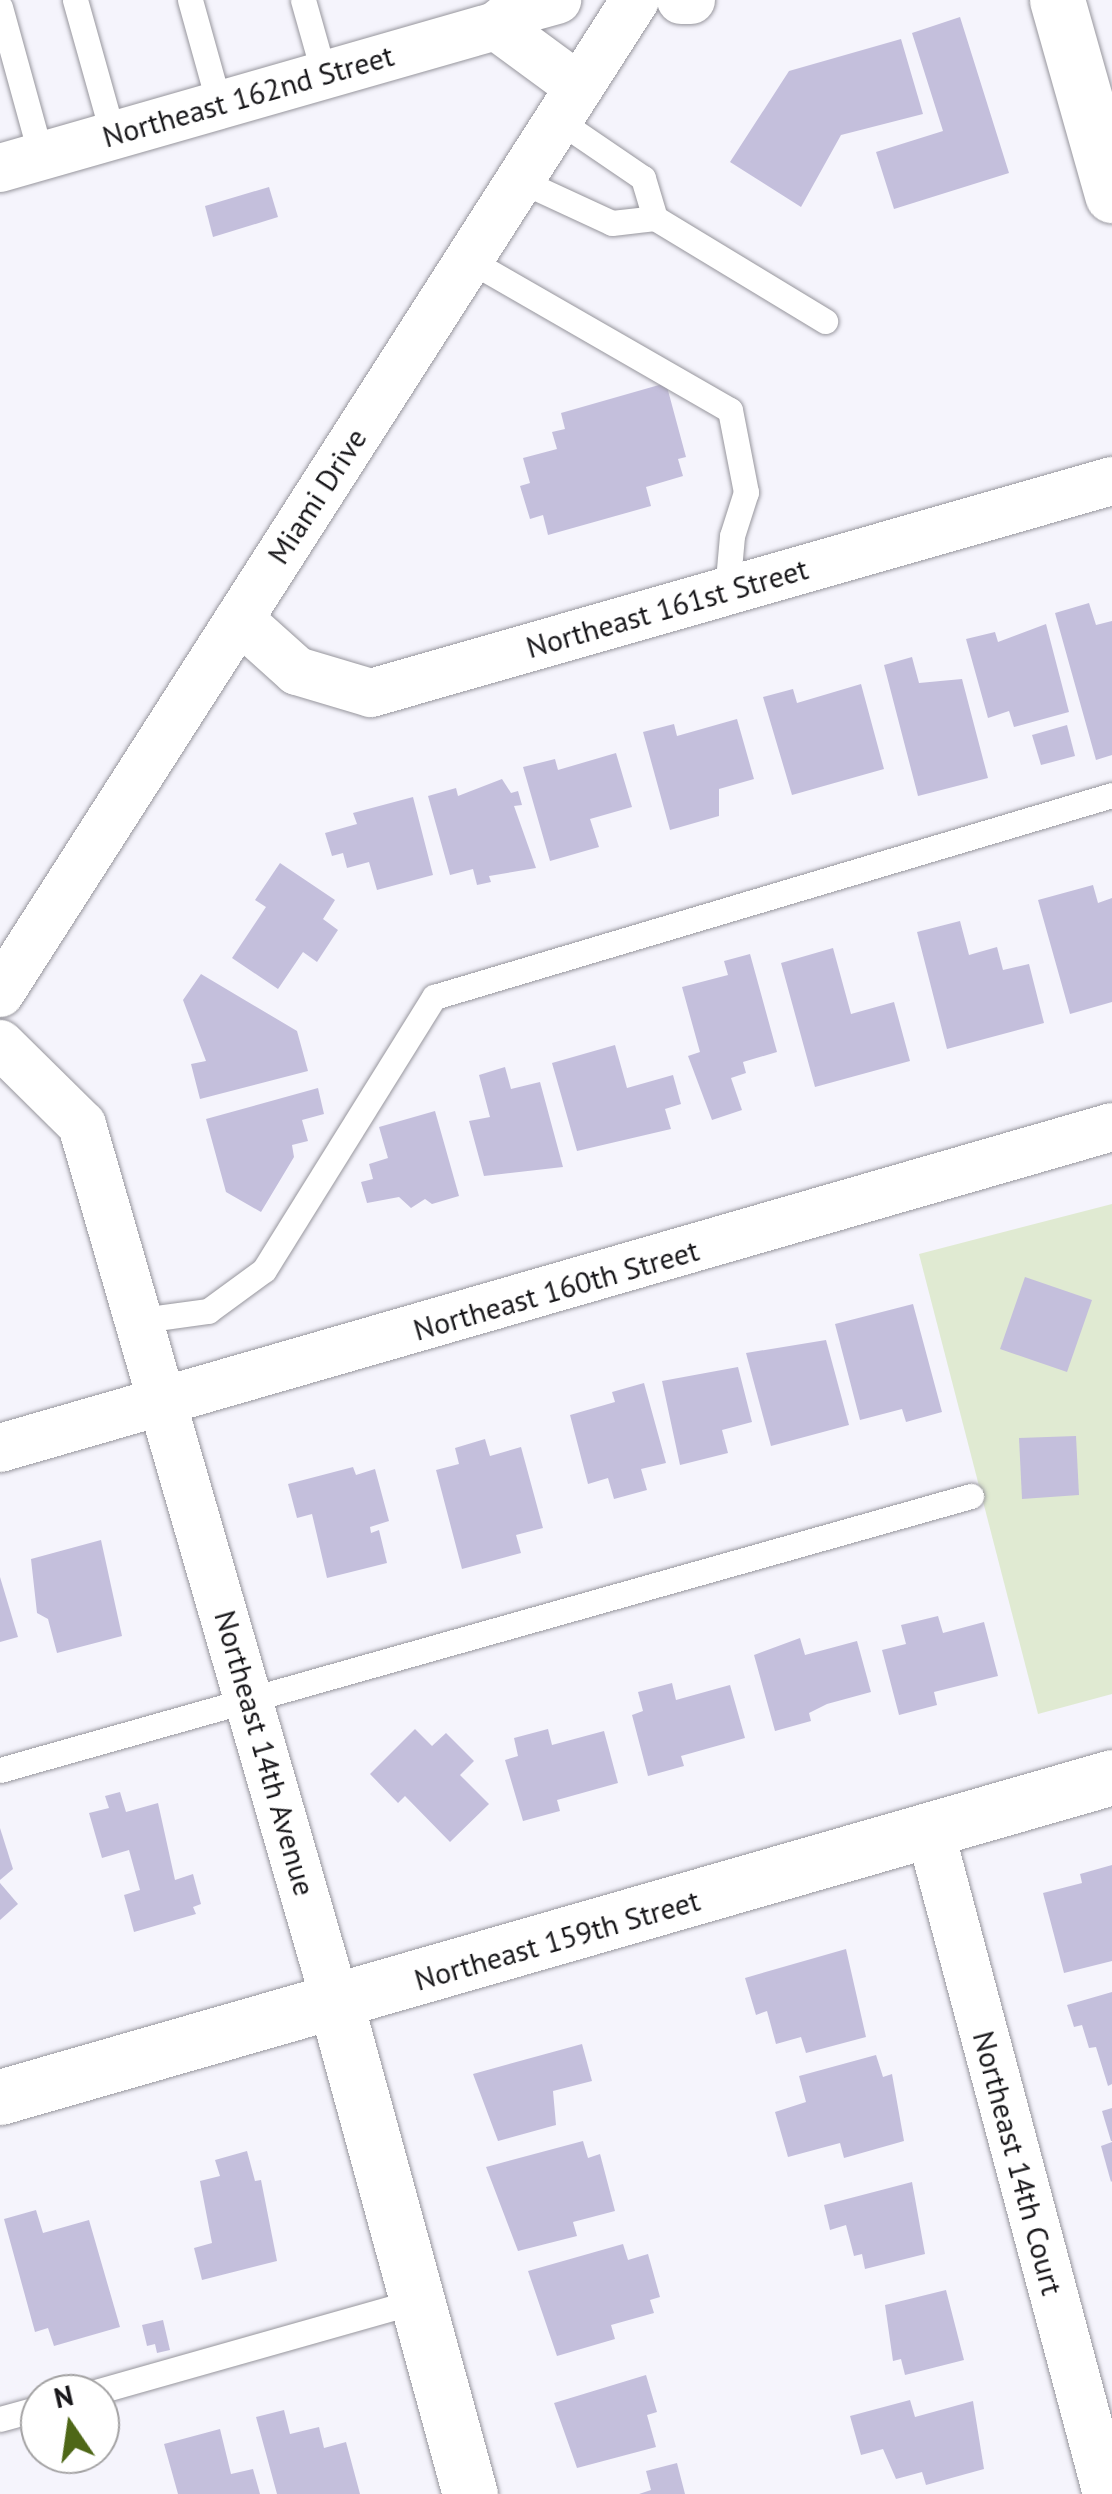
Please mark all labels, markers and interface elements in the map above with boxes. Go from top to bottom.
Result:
street label: Northeast 162nd Street [98,37,398,155]
street label: Miami Drive [260,421,374,571]
street label: Northeast 161st Street [522,551,812,665]
street label: Northeast 160th Street [409,1232,703,1348]
street label: Northeast 14th Avenue [207,1606,323,1900]
street label: Northeast 159th Street [410,1882,704,1998]
street label: Northeast 14th Court [965,2027,1071,2299]
north arrow [20,2374,120,2474]
text: N [50,2376,77,2416]

